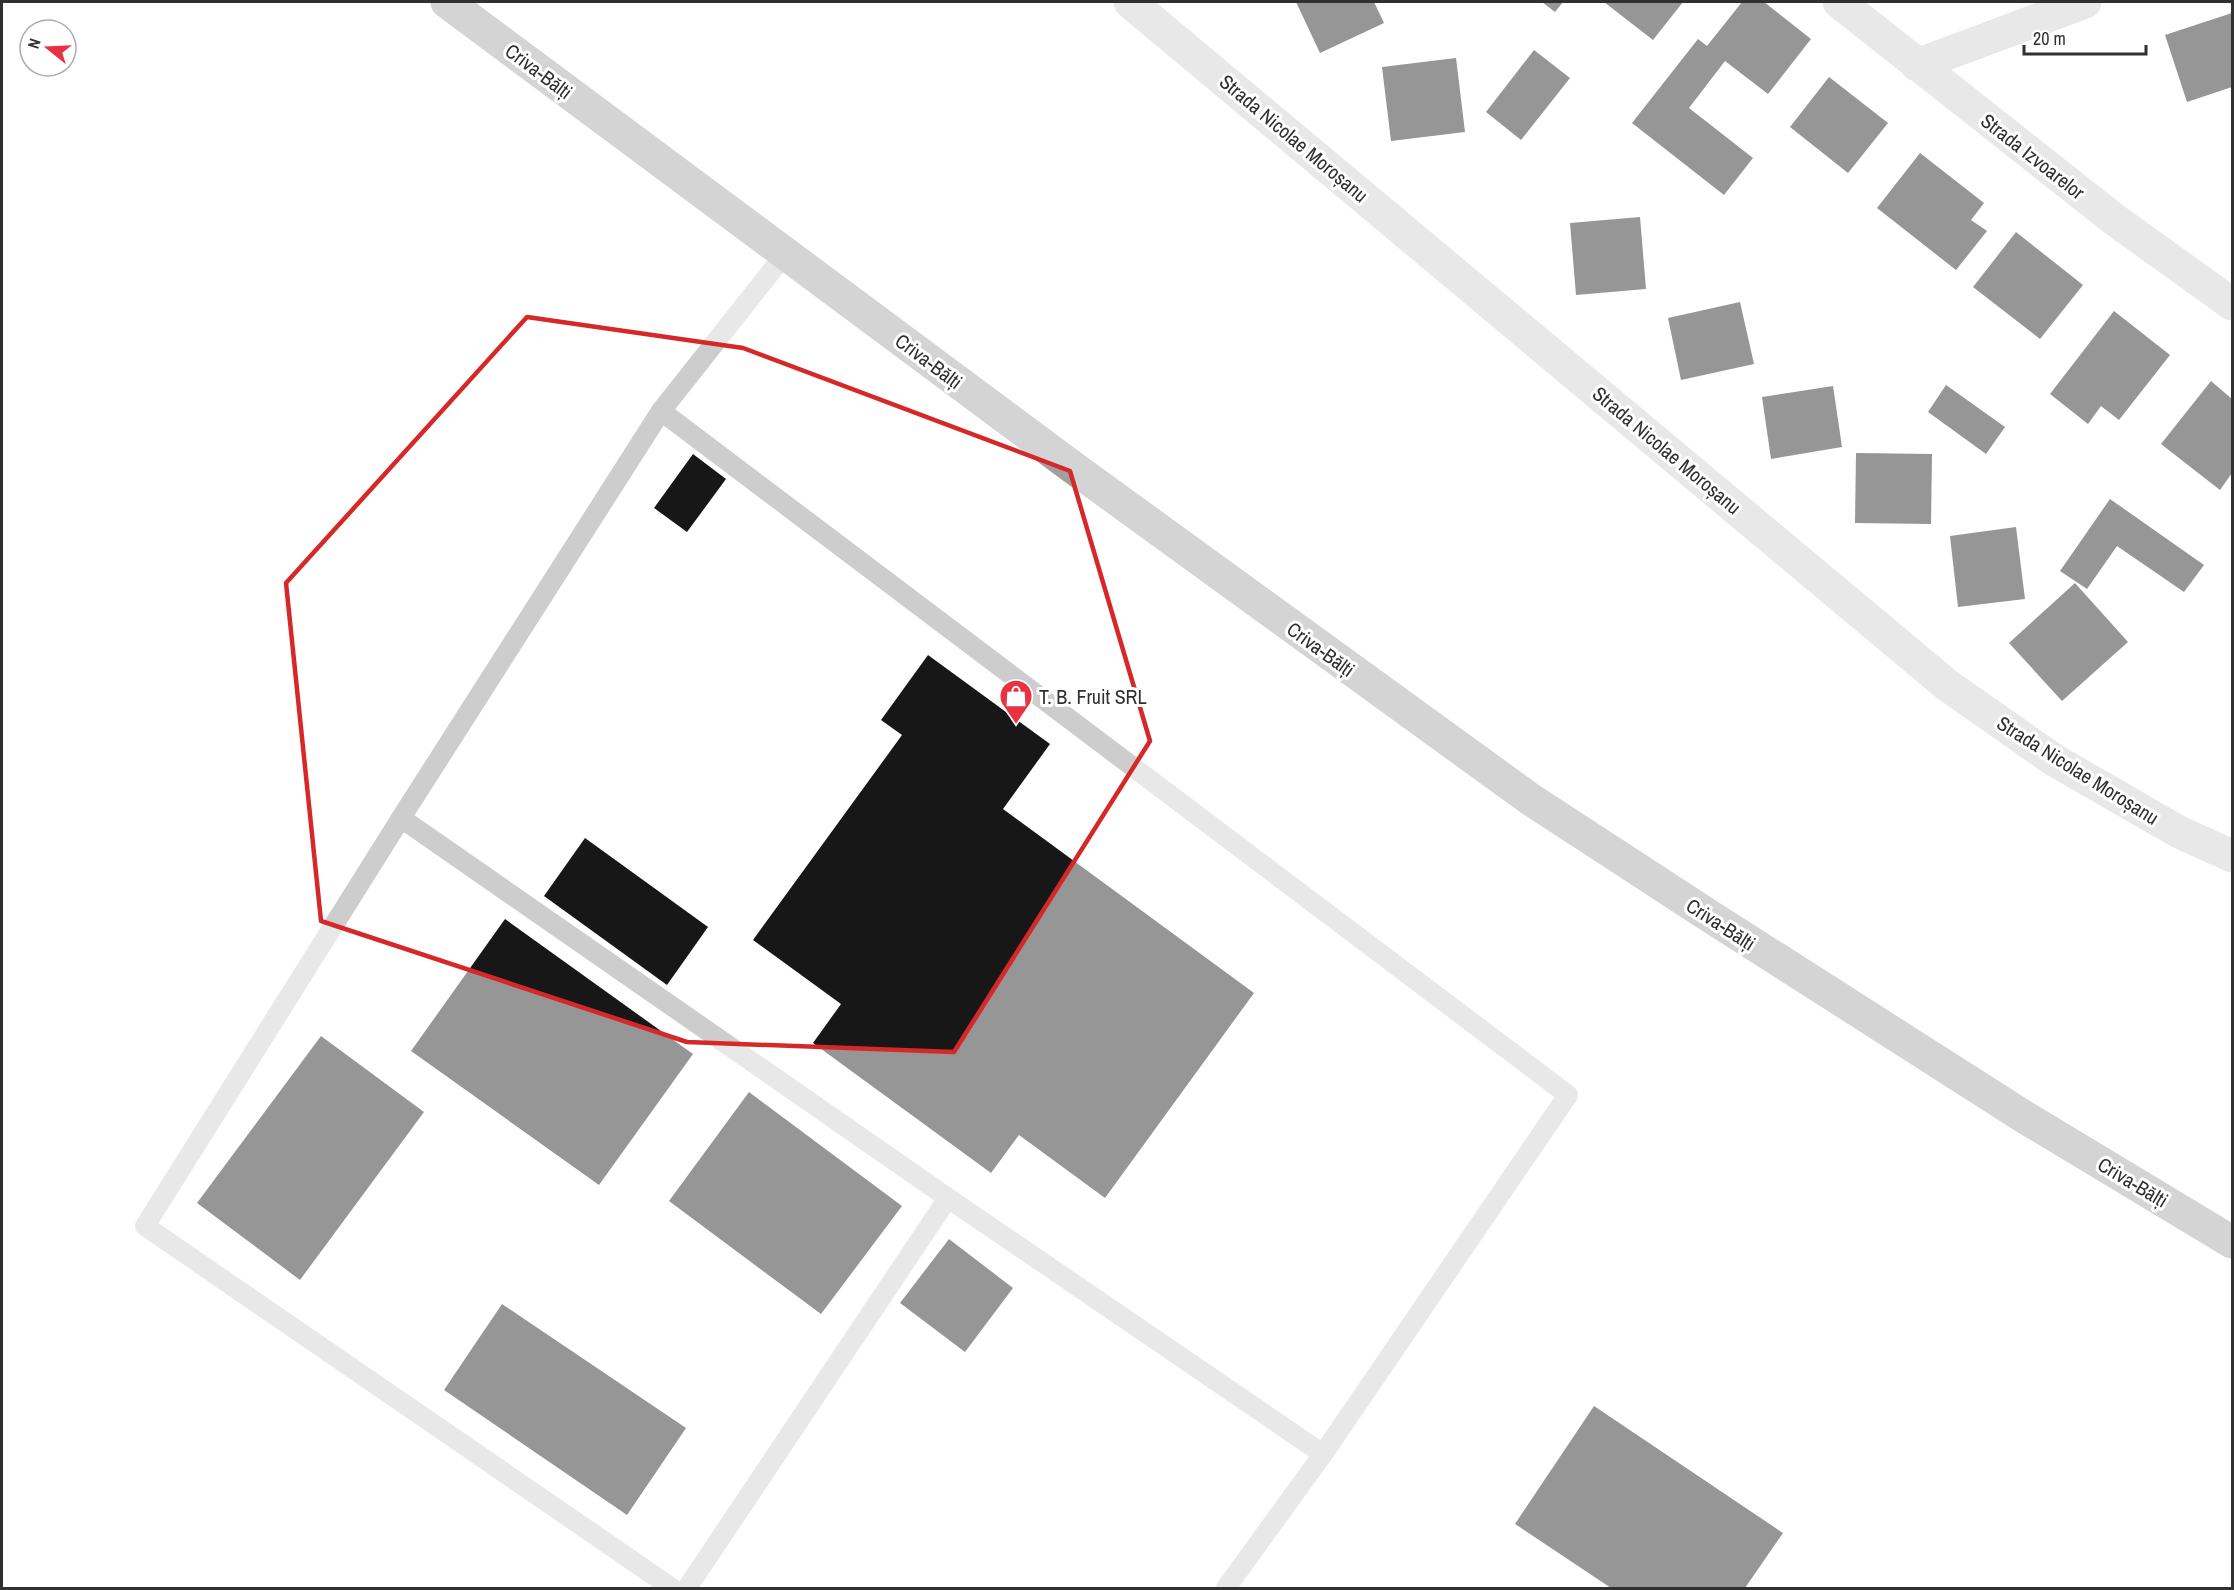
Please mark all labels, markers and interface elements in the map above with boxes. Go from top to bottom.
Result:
north arrow [18,18,78,78]
scale bar [2024,18,2146,56]
text: 20 m [2033,26,2066,51]
text: N [22,35,46,51]
street label: Criva-Bălți [500,37,578,105]
street label: Strada Nicolae Moroșanu [1214,68,1374,208]
street label: Strada Izvoarelor [1975,107,2091,205]
street label: Criva-Bălți [890,327,968,395]
street label: Strada Nicolae Moroșanu [1587,380,1747,520]
street label: Criva-Bălți [1282,615,1360,683]
shop icon: T. B. Fruit SRL [998,678,1034,725]
place label: T. B. Fruit SRL [1039,683,1147,710]
street label: Strada Nicolae Moroșanu [1992,709,2164,831]
street label: Criva-Bălți [1681,892,1761,956]
street label: Criva-Bălți [2093,1150,2173,1214]

